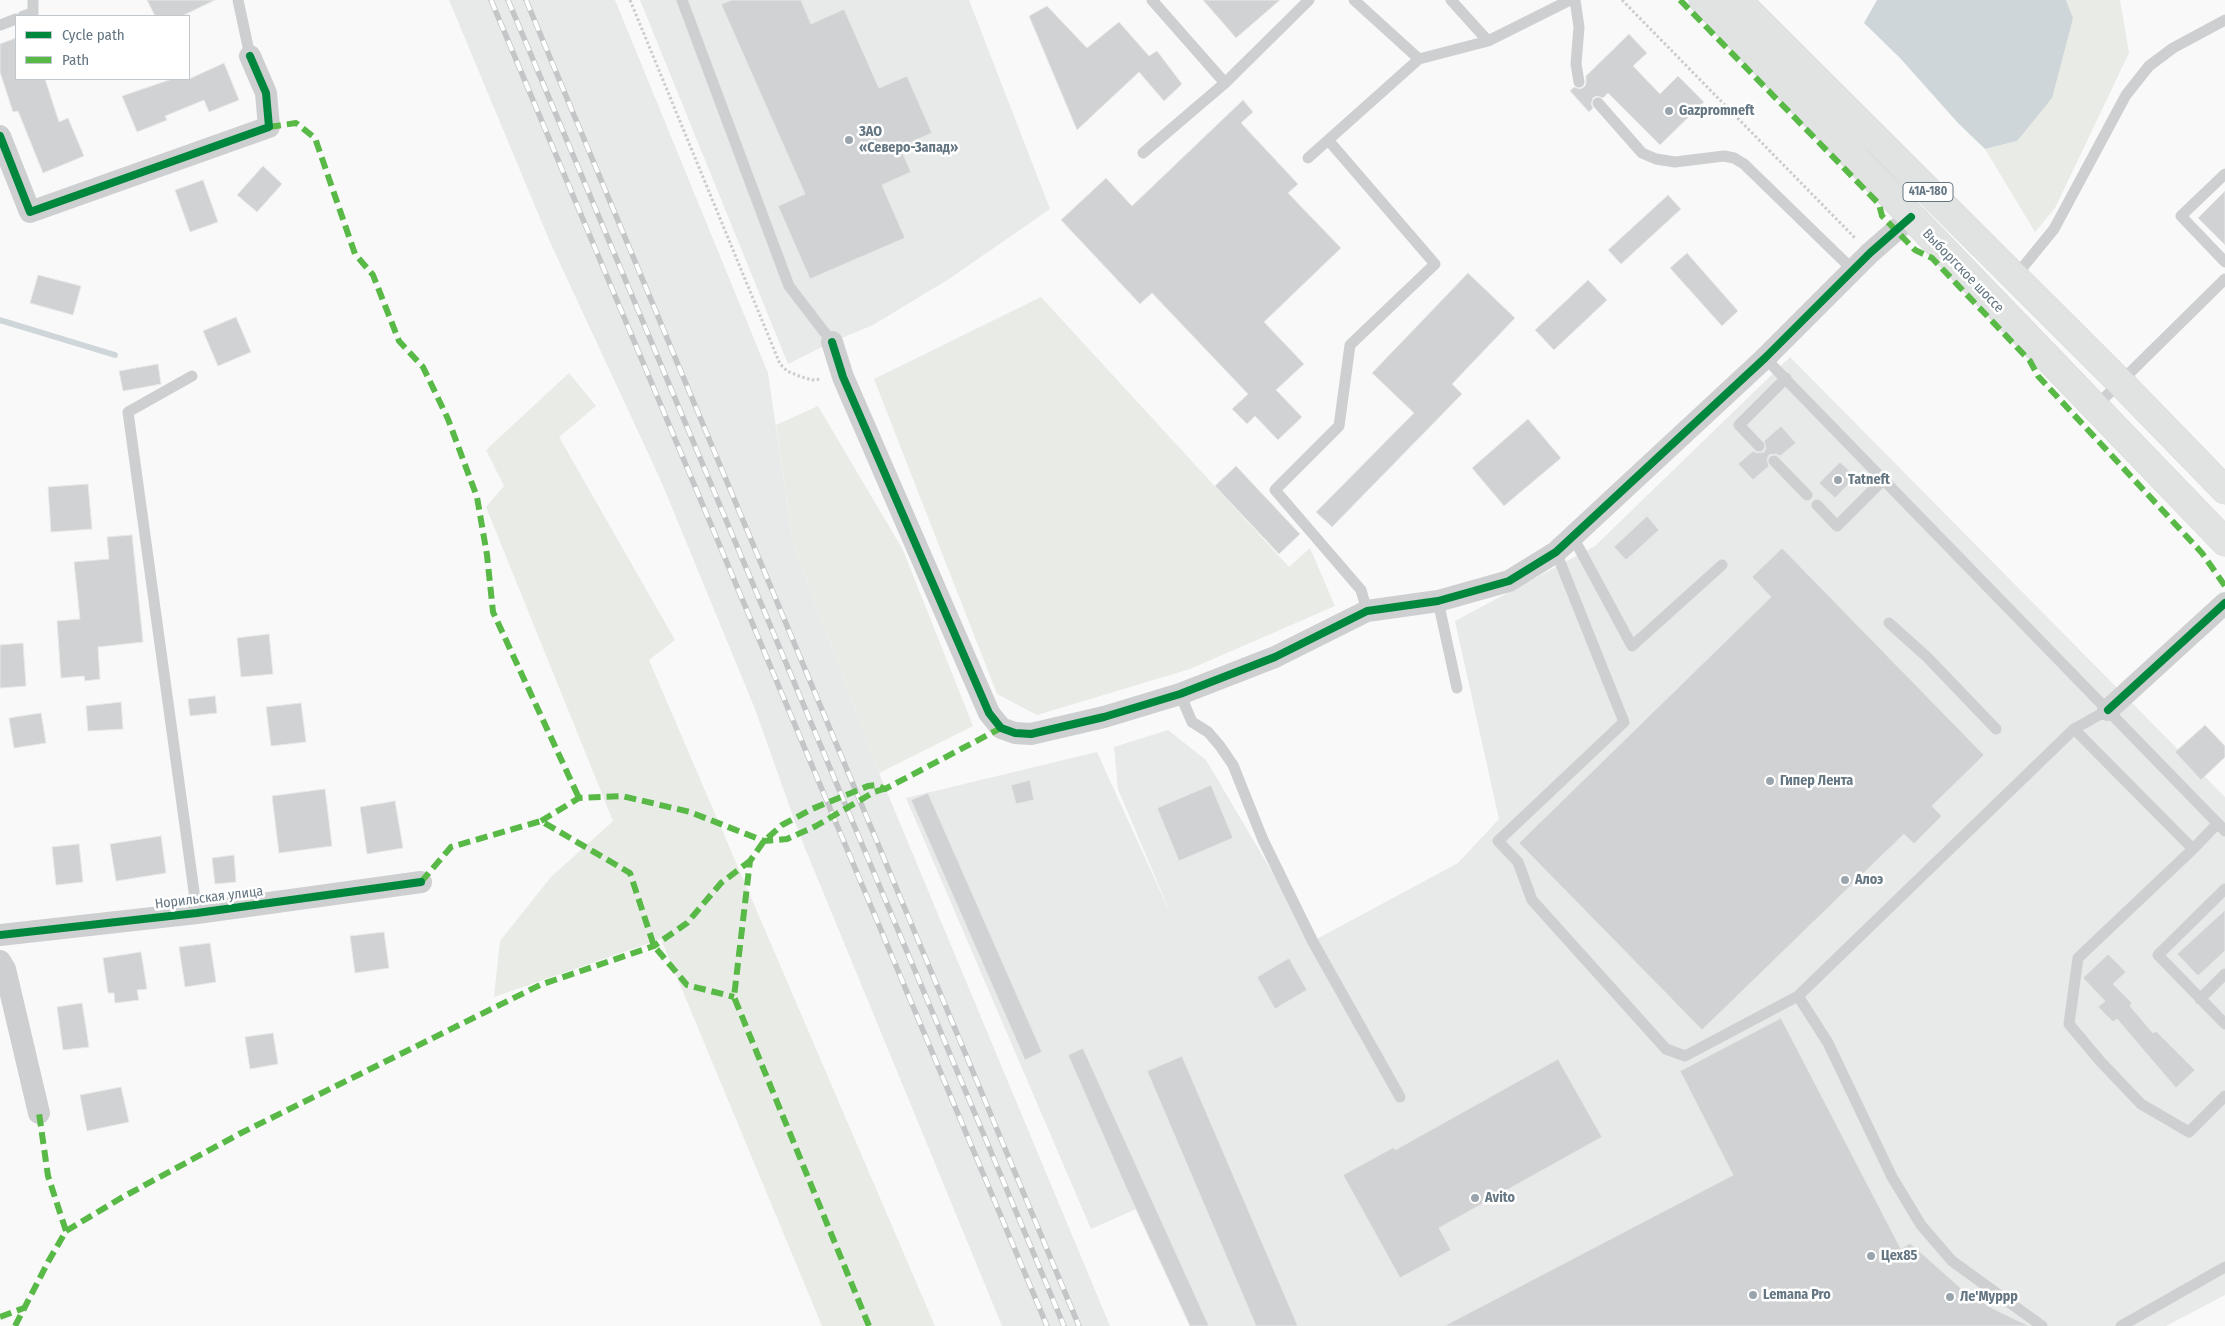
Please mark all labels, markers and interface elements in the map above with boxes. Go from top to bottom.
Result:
legend [15,15,190,80]
text: Cycle path [62,26,125,44]
text: Path [62,51,89,69]
place label: Gazpromneft [1679,103,1755,119]
marker: Gazpromneft [1663,105,1675,117]
place label: ЗАО «Северо-Запад» [859,124,958,156]
marker: ЗАО «Северо-Запад» [843,134,855,146]
road number: 41А-180 [1903,182,1953,202]
street label: Выборгское шоссе [1919,226,2007,316]
place label: Tatneft [1848,472,1890,488]
marker: Tatneft [1832,474,1844,486]
place label: Гипер Лента [1780,773,1853,789]
marker: Гипер Лента [1764,775,1776,787]
place label: Алоэ [1855,872,1883,888]
marker: Алоэ [1839,874,1851,886]
street label: Норильская улица [154,883,264,913]
place label: Avito [1485,1190,1515,1206]
marker: Avito [1469,1192,1481,1204]
place label: Цех85 [1881,1248,1917,1264]
marker: Цех85 [1865,1250,1877,1262]
place label: Lemana Pro [1763,1287,1831,1303]
marker: Lemana Pro [1747,1289,1759,1301]
place label: Ле'Муррр [1960,1289,2018,1305]
marker: Ле'Муррр [1944,1291,1956,1303]

